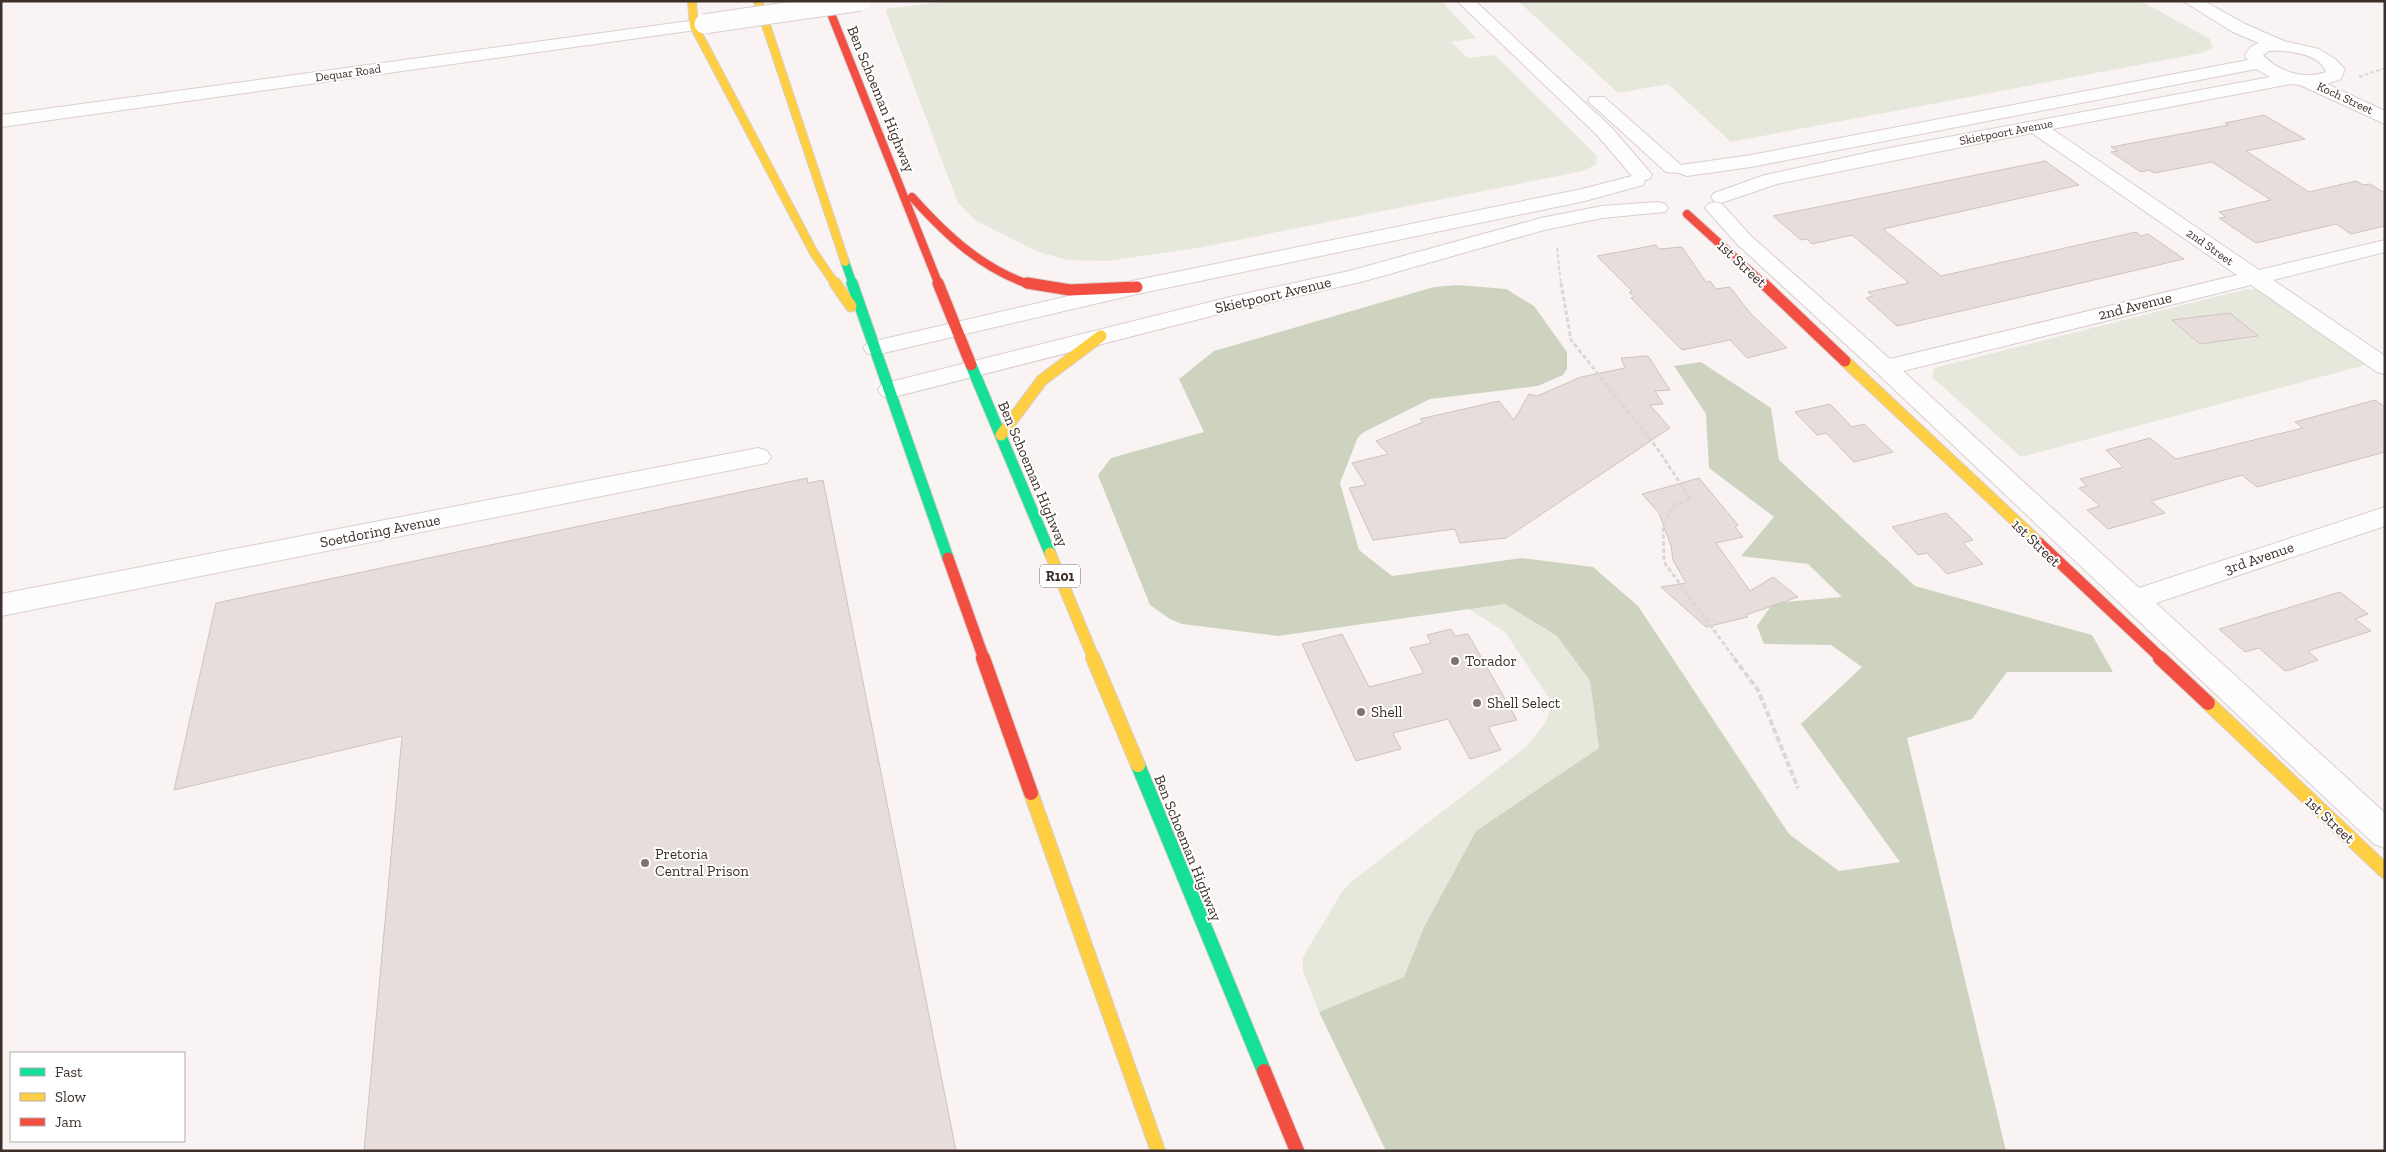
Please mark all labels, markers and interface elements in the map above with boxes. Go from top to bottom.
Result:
street label: Ben Schoeman Highway [843,23,919,175]
street label: Dequar Road [314,61,382,85]
street label: Koch Street [2315,79,2376,117]
street label: Skietpoort Avenue [1958,116,2054,148]
street label: 2nd Street [2184,226,2237,269]
street label: 1st Street [1714,237,1771,292]
street label: Skietpoort Avenue [1213,273,1333,317]
street label: 2nd Avenue [2096,288,2174,324]
street label: Ben Schoeman Highway [994,399,1072,550]
street label: Soetdoring Avenue [318,511,442,551]
street label: 1st Street [2008,515,2064,571]
street label: 3rd Avenue [2222,538,2296,578]
road number: R101 [1040,564,1080,588]
place label: Torador [1465,652,1517,670]
marker: Torador [1449,655,1461,667]
place label: Shell Select [1487,694,1561,712]
marker: Shell Select [1471,697,1483,709]
place label: Shell [1371,703,1402,721]
marker: Shell [1355,706,1367,718]
street label: Ben Schoeman Highway [1150,772,1226,924]
street label: 1st Street [2302,793,2359,848]
place label: Pretoria Central Prison [655,845,749,880]
marker: Pretoria Central Prison [639,857,651,869]
legend [10,1052,185,1142]
text: Fast [55,1063,83,1081]
text: Slow [55,1088,87,1106]
text: Jam [55,1113,82,1131]

